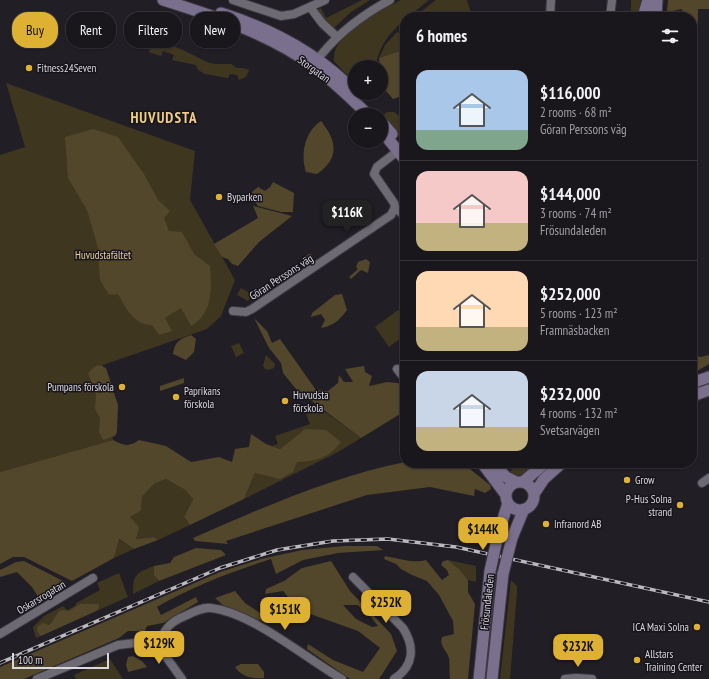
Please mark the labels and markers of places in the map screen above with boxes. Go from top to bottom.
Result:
place label: Fitness24Seven [37,61,97,75]
marker: Fitness24Seven [24,63,34,73]
place label: Byparken [227,190,262,204]
marker: Byparken [214,192,224,202]
pin: $116K [319,200,375,234]
place label: Pumpans förskola [47,380,114,394]
marker: Pumpans förskola [117,382,127,392]
place label: Paprikans förskola [184,384,221,411]
place label: Huvudsta förskola [293,388,329,415]
marker: Paprikans förskola [171,392,181,402]
marker: Huvudsta förskola [280,396,290,406]
place label: Grow [635,473,655,487]
marker: Grow [622,475,632,485]
place label: P-Hus Solna strand [626,492,672,519]
marker: P-Hus Solna strand [675,500,685,510]
pin: $144K [455,517,511,551]
place label: Infranord AB [554,517,601,531]
marker: Infranord AB [541,519,551,529]
pin: $252K [358,590,414,624]
pin: $151K [257,597,313,631]
place label: ICA Maxi Solna [633,620,689,634]
marker: ICA Maxi Solna [692,622,702,632]
pin: $129K [131,631,187,665]
pin: $232K [550,634,606,668]
place label: Allstars Training Center [645,647,703,674]
marker: Allstars Training Center [632,655,642,665]

